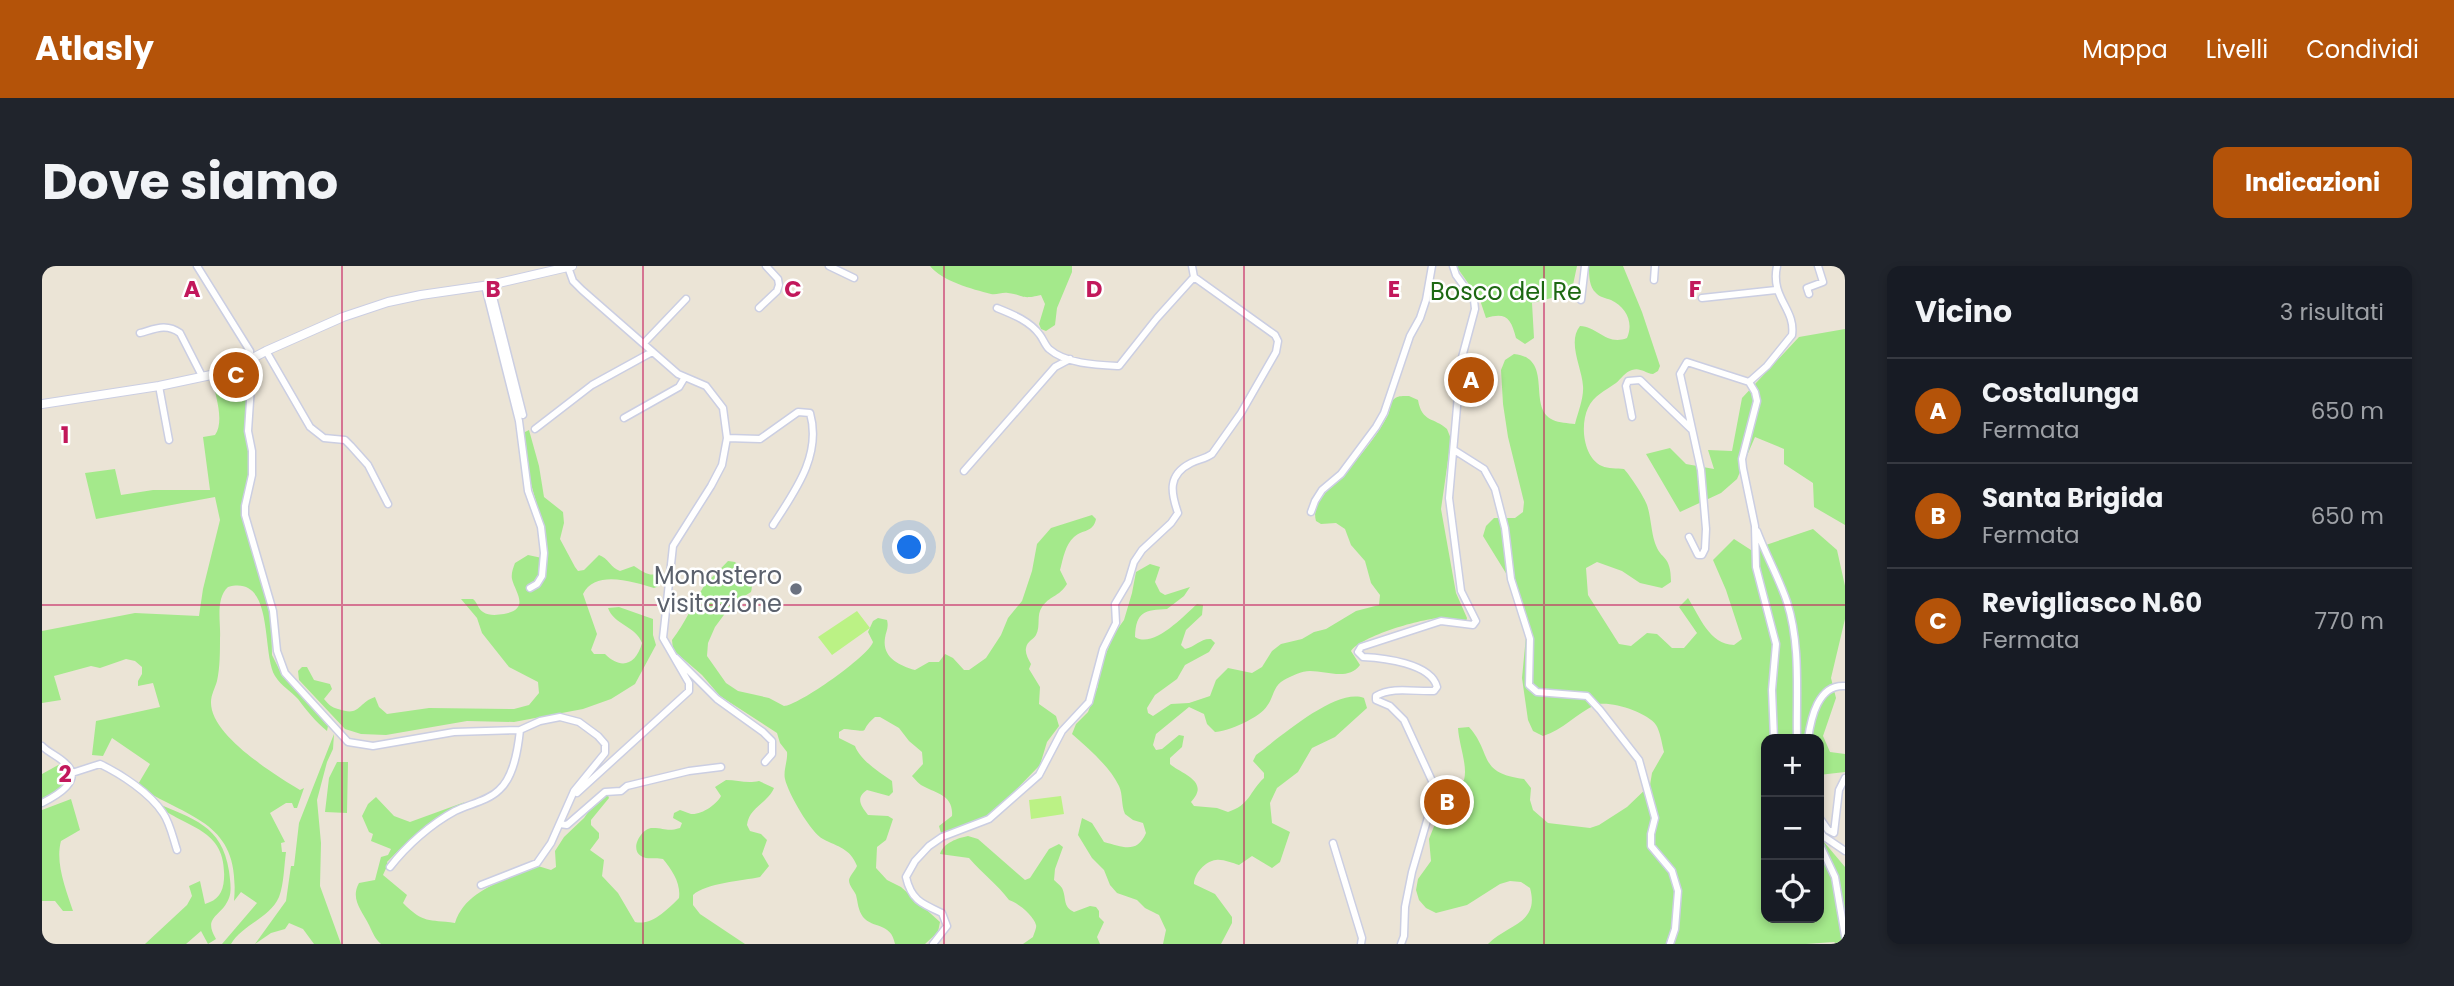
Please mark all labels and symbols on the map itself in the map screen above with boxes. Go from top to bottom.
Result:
text: A [184,273,201,305]
text: B [485,273,501,305]
text: C [784,273,802,305]
text: D [1086,273,1102,305]
text: E [1388,273,1400,305]
text: F [1689,273,1701,305]
park label: Bosco del Re [1430,275,1582,308]
pin: C [213,349,259,401]
pin: A [1448,354,1494,406]
text: 1 [61,419,69,451]
your location [892,530,926,564]
place label: Monastero visitazione [654,559,782,620]
marker: Monastero visitazione [788,581,804,597]
text: 2 [58,758,72,790]
pin: B [1424,776,1470,828]

